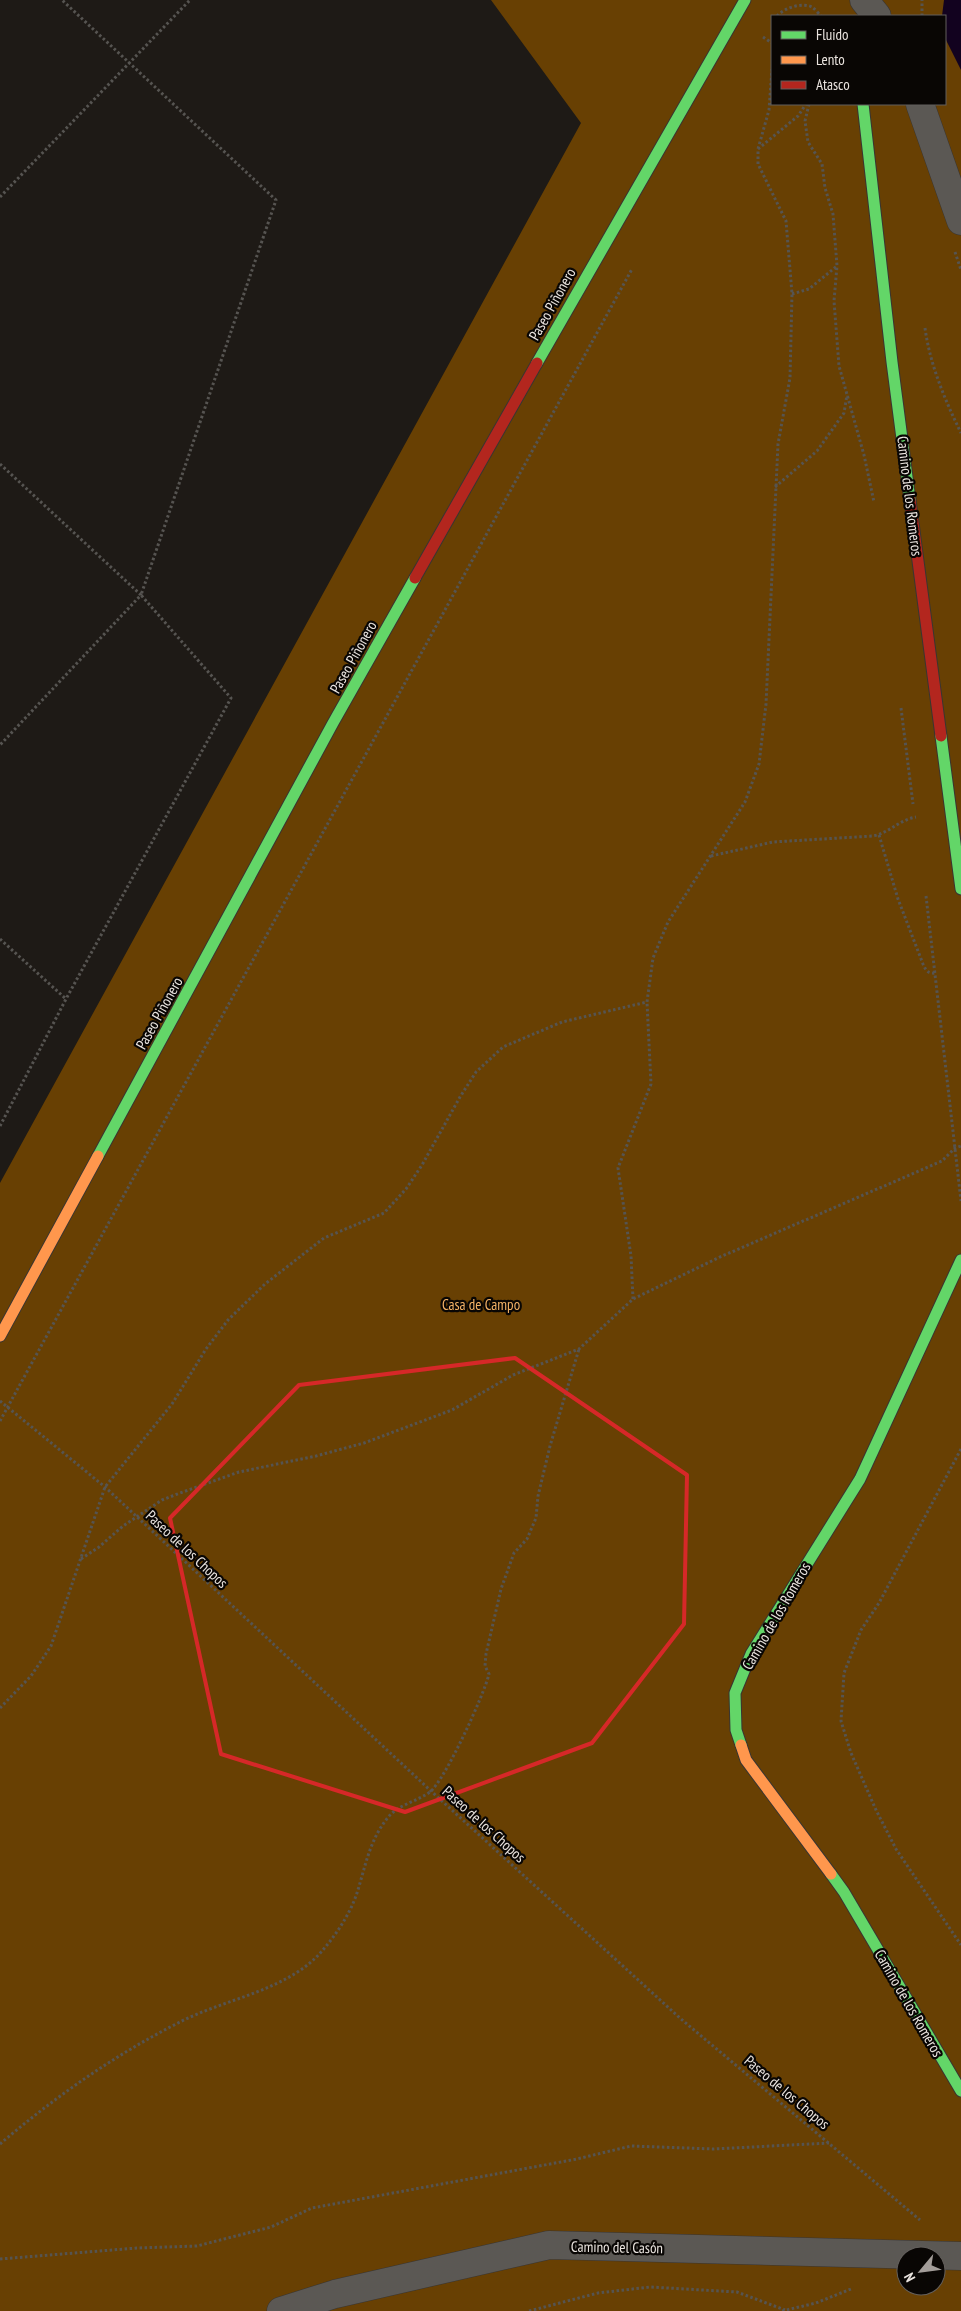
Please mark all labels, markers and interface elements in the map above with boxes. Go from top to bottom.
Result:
legend [771,15,946,105]
text: Fluido [816,25,848,44]
text: Lento [816,50,845,69]
text: Atasco [816,75,850,94]
street label: Paseo Piñonero [524,265,580,343]
street label: Camino de los Romeros [893,435,927,557]
street label: Paseo Piñonero [325,618,381,696]
street label: Paseo Piñonero [131,974,187,1052]
park label: Casa de Campo [442,1295,520,1314]
street label: Paseo de los Chopos [142,1506,232,1592]
street label: Camino de los Romeros [738,1559,814,1673]
street label: Paseo de los Chopos [439,1782,529,1866]
street label: Camino de los Romeros [871,1946,947,2060]
street label: Paseo de los Chopos [741,2051,833,2133]
street label: Camino del Casón [571,2237,663,2257]
north arrow [896,2246,946,2296]
text: N [900,2270,919,2285]

